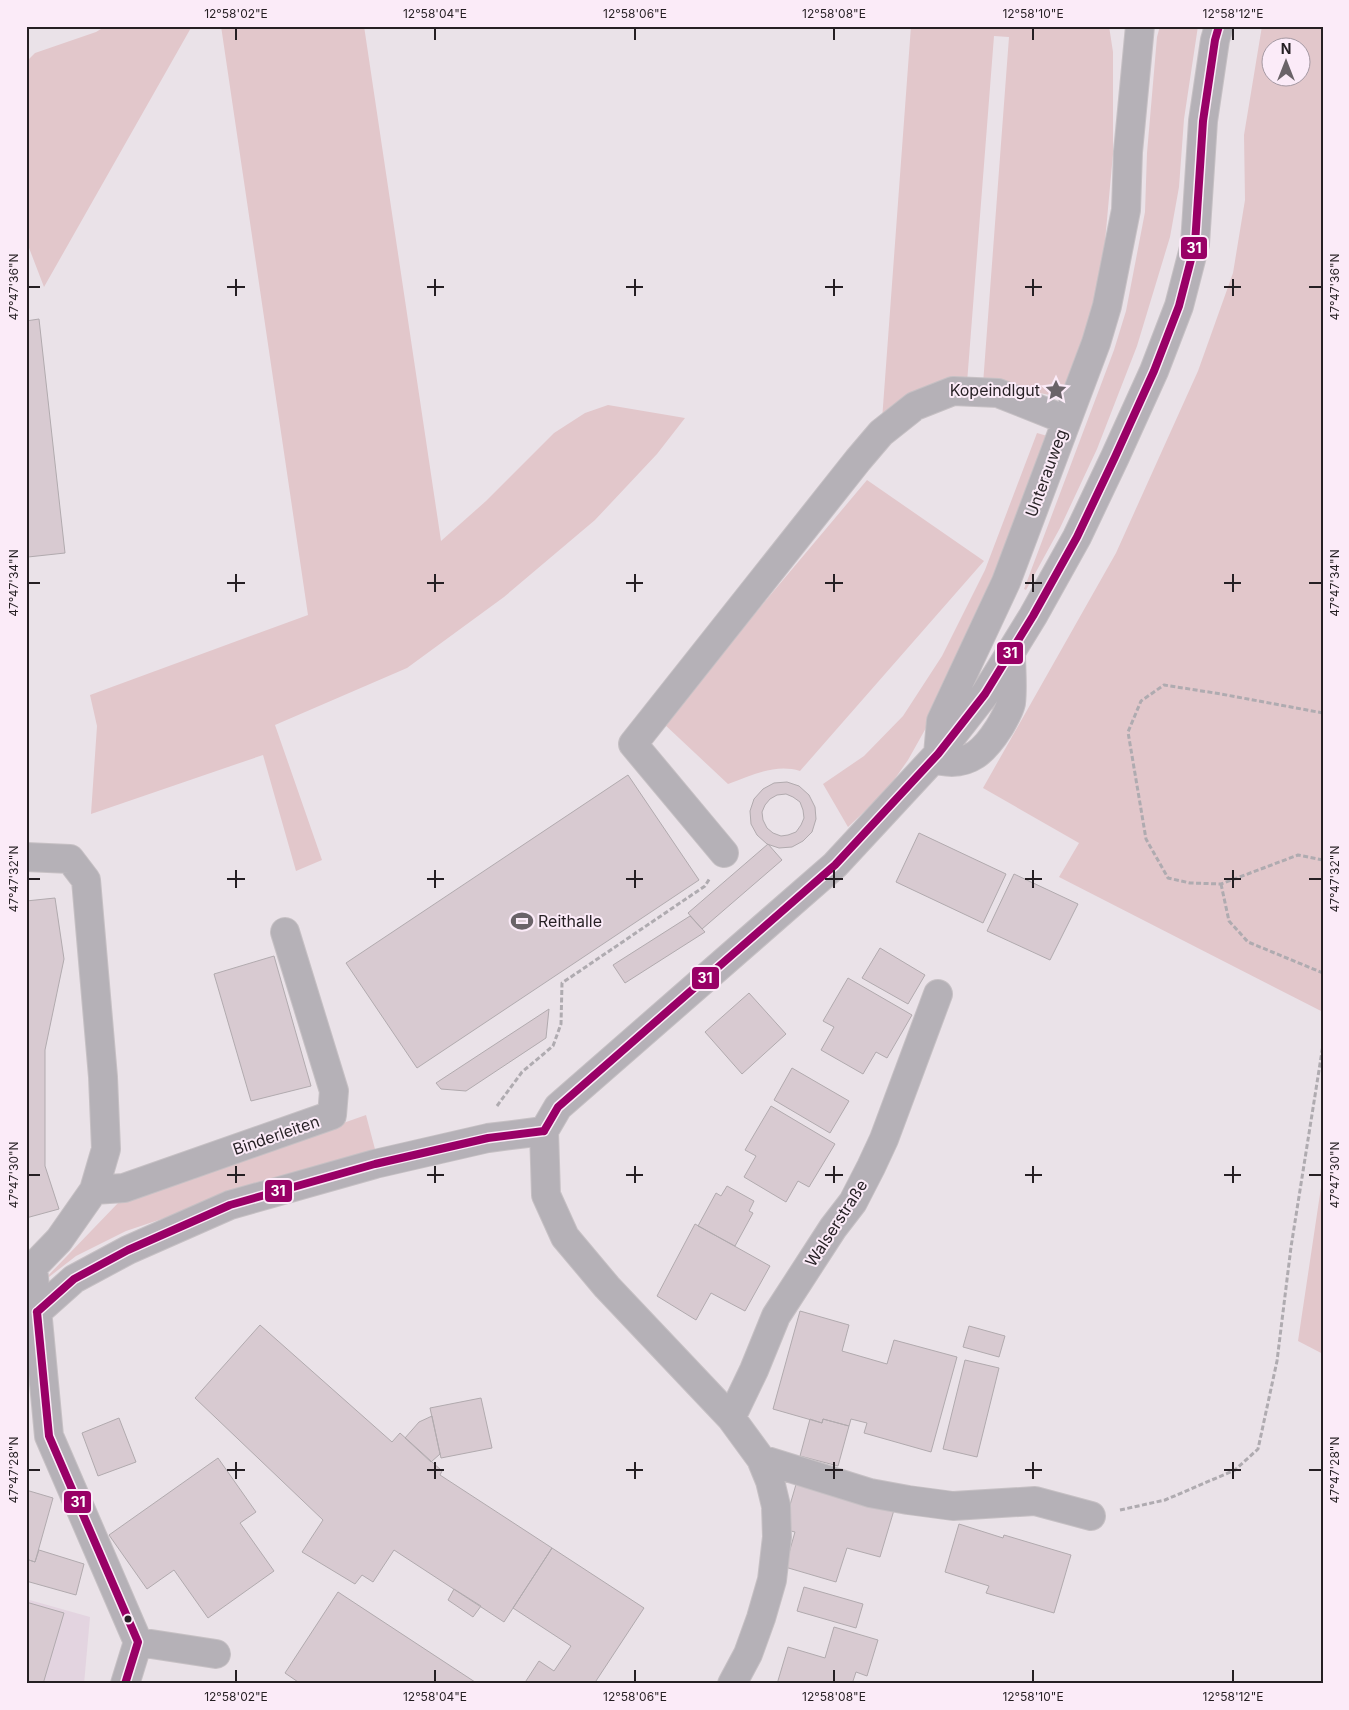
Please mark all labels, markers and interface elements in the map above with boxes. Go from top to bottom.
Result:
text: 12°58'02"E [204,6,268,21]
text: 12°58'04"E [403,6,467,21]
text: 12°58'06"E [603,6,667,21]
text: 12°58'08"E [802,6,866,21]
text: 12°58'10"E [1002,6,1064,21]
text: 12°58'12"E [1203,6,1263,21]
north arrow [1262,38,1312,88]
text: N [1281,40,1291,57]
line badge: 31 [1180,236,1208,260]
text: 31 [1186,239,1202,256]
text: 47°47'36"N [6,253,21,321]
text: 47°47'36"N [1327,253,1342,321]
place icon: Kopeindlgut [1043,377,1069,403]
place label: Kopeindlgut [950,380,1040,400]
street label: Unterauweg [1021,426,1071,520]
text: 47°47'34"N [6,549,21,617]
text: 47°47'34"N [1327,549,1342,617]
line badge: 31 [996,641,1024,665]
text: 31 [1002,644,1018,661]
text: 47°47'32"N [6,846,21,912]
text: 47°47'32"N [1327,846,1342,912]
sports icon: Reithalle [509,908,535,934]
place label: Reithalle [538,911,602,931]
line badge: 31 [691,966,720,990]
text: 31 [697,969,713,986]
street label: Binderleiten [230,1111,322,1159]
text: 47°47'30"N [6,1141,21,1209]
text: 47°47'30"N [1327,1141,1342,1209]
street label: Walserstraße [801,1176,871,1270]
line badge: 31 [264,1179,293,1203]
text: 31 [270,1182,286,1199]
text: 47°47'28"N [6,1437,21,1503]
text: 47°47'28"N [1327,1437,1342,1503]
line badge: 31 [63,1490,92,1514]
text: 31 [70,1493,86,1510]
unlabelled marker [123,1614,133,1624]
text: 12°58'02"E [204,1689,268,1704]
text: 12°58'04"E [403,1689,467,1704]
text: 12°58'06"E [603,1689,667,1704]
text: 12°58'08"E [802,1689,866,1704]
text: 12°58'10"E [1002,1689,1064,1704]
text: 12°58'12"E [1203,1689,1263,1704]

